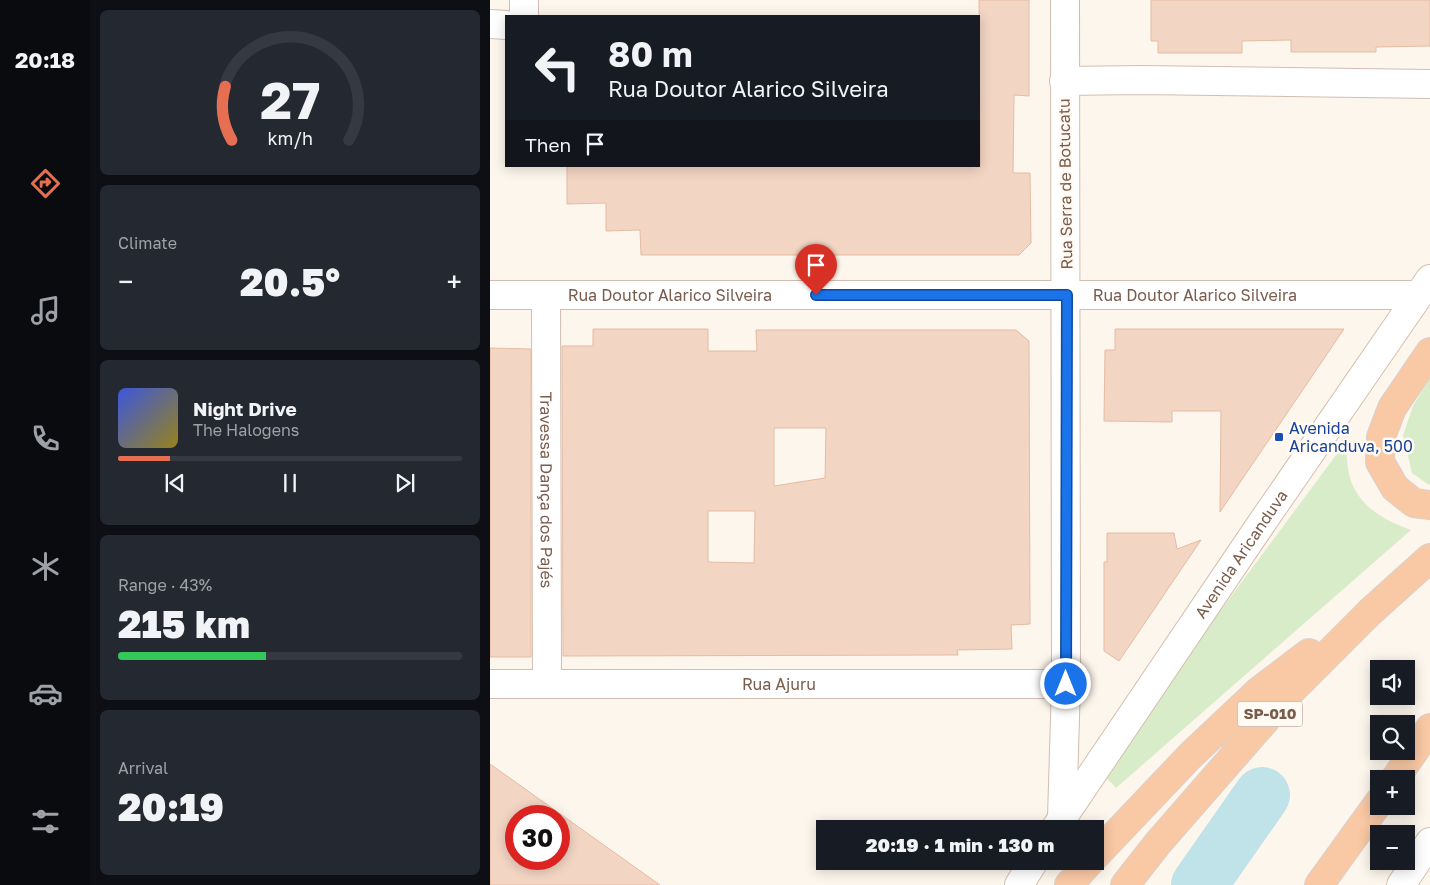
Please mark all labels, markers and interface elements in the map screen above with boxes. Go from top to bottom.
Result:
text: 80 m [608,33,693,75]
icon: left [525,35,590,100]
text: 20:18 [15,46,75,73]
text: 27 [260,68,320,130]
text: Rua Doutor Alarico Silveira [608,75,889,102]
street label: Rua Serra de Botucatu [1054,98,1076,270]
text: km/h [267,127,313,149]
icon: arrive [581,130,609,158]
text: Then [525,133,571,156]
icon: directions [28,166,63,201]
text: Climate [118,233,177,253]
pin [795,244,837,295]
icon: arrive [802,251,830,279]
text: 20.5° [240,259,340,304]
text: − [118,265,133,298]
text: + [447,265,462,298]
street label: Rua Doutor Alarico Silveira [568,285,772,305]
street label: Rua Doutor Alarico Silveira [1093,285,1297,305]
icon: music [28,293,63,328]
street label: Travessa Dança dos Pajés [536,392,557,588]
text: Night Drive [193,397,297,420]
place label: Avenida Aricanduva, 500 [1289,418,1413,456]
text: The Halogens [193,420,299,440]
icon: phone [28,421,63,456]
marker: Avenida Aricanduva, 500 [1273,431,1285,443]
icon: previous [161,469,189,497]
icon: pause [276,469,304,497]
icon: next [391,469,419,497]
street label: Avenida Aricanduva [1190,486,1292,622]
icon: climate [28,549,63,584]
text: Range · 43% [118,575,212,595]
text: 215 km [118,601,250,646]
position arrow [1039,657,1091,709]
map controls [1370,660,1415,870]
button: sound [1370,660,1415,705]
street label: Rua Ajuru [742,674,816,694]
icon: car [28,676,63,711]
road number: SP-010 [1238,702,1302,726]
button: search [1370,715,1415,760]
text: Arrival [118,758,168,778]
button: + [1370,770,1415,815]
text: 20:19 [118,784,224,829]
icon: filters [28,804,63,839]
speed limit sign: 30 [505,805,570,870]
button: − [1370,825,1415,870]
text: 20:19 · 1 min · 130 m [866,833,1054,856]

